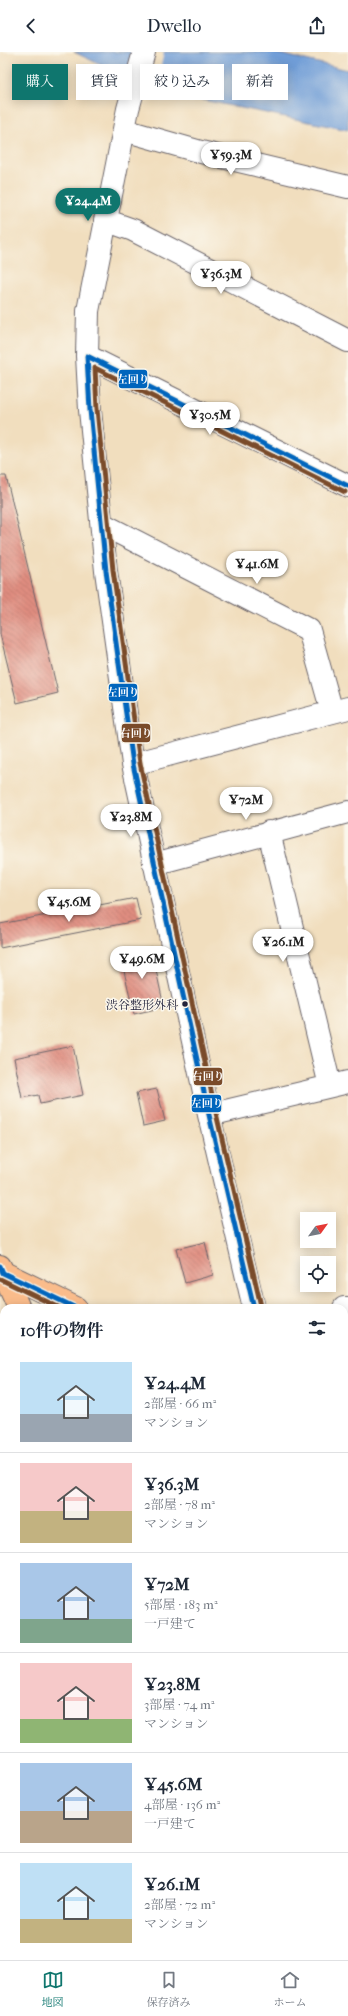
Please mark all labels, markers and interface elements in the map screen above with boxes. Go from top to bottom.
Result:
icon: back [20,15,42,37]
icon: share [306,15,328,37]
text: Dwello [147,16,201,37]
chip: 購入 [12,64,68,100]
chip: 賃貸 [76,64,132,100]
chip: 絞り込み [140,64,224,100]
chip: 新着 [232,64,288,100]
pin: ¥59.3M [198,142,264,176]
text: ¥59.3M [210,147,252,162]
pin: ¥24.4M [55,188,121,222]
text: ¥24.4M [64,193,112,208]
pin: ¥36.3M [188,261,254,295]
text: ¥36.3M [200,266,242,281]
line badge: 左回り [118,369,148,389]
text: 左回り [117,373,150,386]
pin: ¥30.5M [177,402,243,436]
text: ¥30.5M [189,407,231,422]
pin: ¥41.6M [224,551,290,585]
text: ¥41.6M [235,556,279,571]
line badge: 左回り [108,683,138,702]
text: 左回り [107,686,140,699]
line badge: 右回り [121,723,151,743]
text: 右回り [120,727,153,740]
pin: ¥72M [222,787,270,821]
text: ¥72M [229,792,263,807]
pin: ¥23.8M [98,804,164,838]
text: ¥23.8M [109,809,153,824]
pin: ¥45.6M [36,889,102,923]
text: ¥45.6M [47,894,91,909]
pin: ¥26.1M [250,929,316,963]
text: ¥26.1M [262,934,304,949]
pin: ¥49.6M [109,946,175,980]
text: ¥49.6M [119,951,165,966]
place label: 渋谷整形外科 [106,998,178,1012]
marker: 渋谷整形外科 [180,999,190,1009]
line badge: 右回り [193,1067,223,1086]
text: 右回り [192,1070,225,1083]
line badge: 左回り [191,1094,222,1113]
text: 左回り [191,1097,224,1110]
north arrow [300,1212,336,1248]
map controls [300,1212,336,1292]
button: locate [300,1256,336,1292]
icon: filters [306,1317,328,1339]
text: 10件の物件 [20,1320,103,1340]
text: ¥24.4M [144,1373,206,1393]
icon: home [52,1378,100,1426]
text: 2部屋 · 66 m² [144,1396,216,1411]
text: マンション [144,1415,208,1430]
text: ¥36.3M [144,1474,199,1494]
icon: home [52,1479,100,1527]
text: 2部屋 · 78 m² [144,1497,215,1512]
text: マンション [144,1516,208,1531]
text: ¥72M [144,1574,190,1594]
icon: home [52,1579,100,1627]
text: 5部屋 · 183 m² [144,1597,218,1612]
text: 一戸建て [144,1616,196,1631]
text: ¥23.8M [144,1674,200,1694]
icon: home [52,1679,100,1727]
text: 3部屋 · 74 m² [144,1697,214,1712]
text: マンション [144,1716,208,1731]
text: ¥45.6M [144,1774,202,1794]
icon: home [52,1779,100,1827]
text: 4部屋 · 136 m² [144,1797,220,1812]
text: 一戸建て [144,1816,196,1831]
text: ¥26.1M [144,1874,200,1894]
icon: home [52,1879,100,1927]
text: 2部屋 · 72 m² [144,1897,215,1912]
text: マンション [144,1916,208,1931]
tab: 地図 [42,1969,64,2009]
tab: 保存済み [147,1969,191,2009]
tab: ホーム [274,1969,307,2009]

